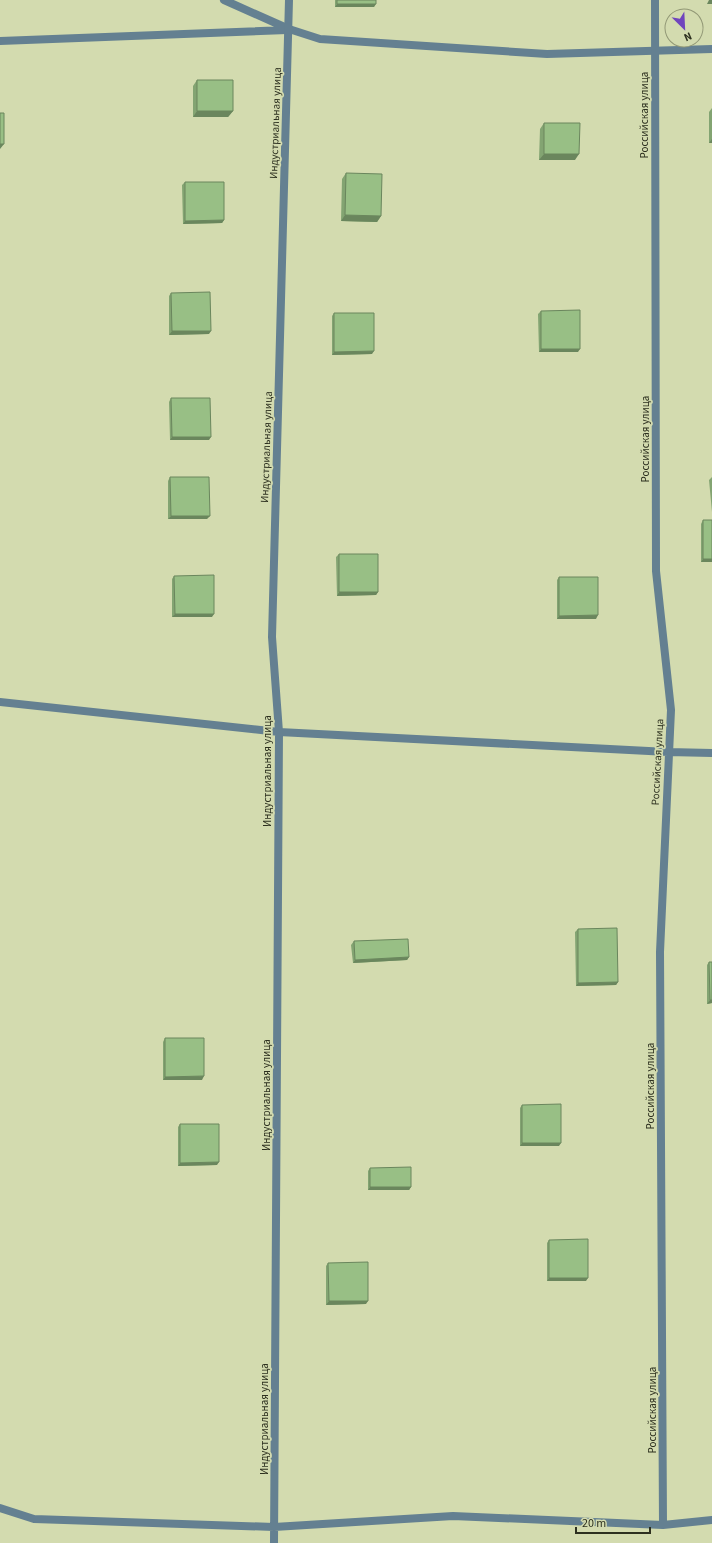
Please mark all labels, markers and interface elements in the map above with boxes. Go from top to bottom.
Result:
north arrow [664,8,704,48]
text: N [681,28,694,45]
street label: Индустриальная улица [266,67,285,179]
street label: Российская улица [637,72,652,158]
street label: Индустриальная улица [257,391,276,503]
street label: Российская улица [638,396,653,482]
street label: Индустриальная улица [260,715,275,827]
street label: Российская улица [648,718,667,806]
street label: Индустриальная улица [259,1039,274,1151]
street label: Российская улица [643,1043,658,1129]
street label: Индустриальная улица [257,1363,272,1475]
street label: Российская улица [645,1367,660,1453]
scale bar [576,1509,650,1535]
text: 20 m [582,1515,606,1532]

